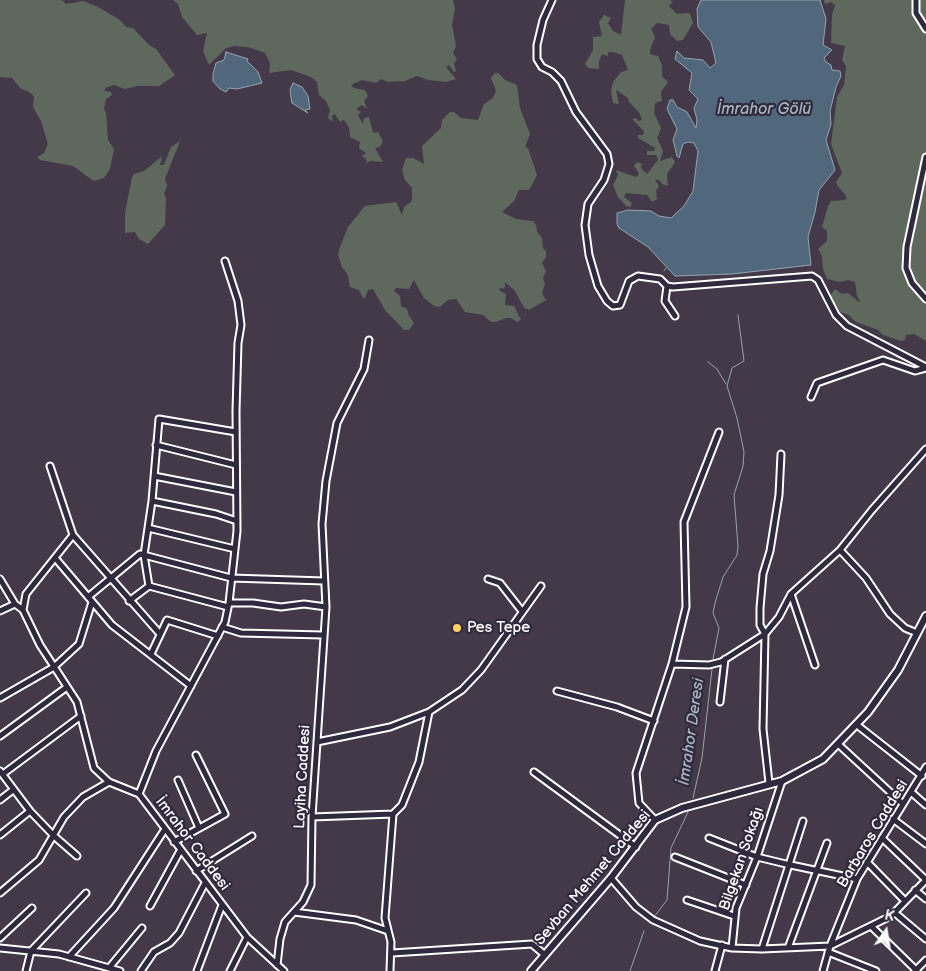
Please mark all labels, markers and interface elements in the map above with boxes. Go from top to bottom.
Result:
water label: İmrahor Gölü [717,100,811,120]
place label: Pes Tepe [467,619,530,637]
marker: Pes Tepe [451,622,463,634]
water label: İmrahor Deresi [675,677,709,787]
street label: Layiha Caddesi [291,725,315,829]
street label: Barbaros Caddesi [834,777,912,891]
street label: İmrahor Caddesi [151,794,233,894]
street label: Bilgekan Sokağı [716,805,768,913]
street label: Sevban Mehmet Caddesi [531,807,655,949]
north arrow [861,906,911,956]
text: K [883,907,896,925]

